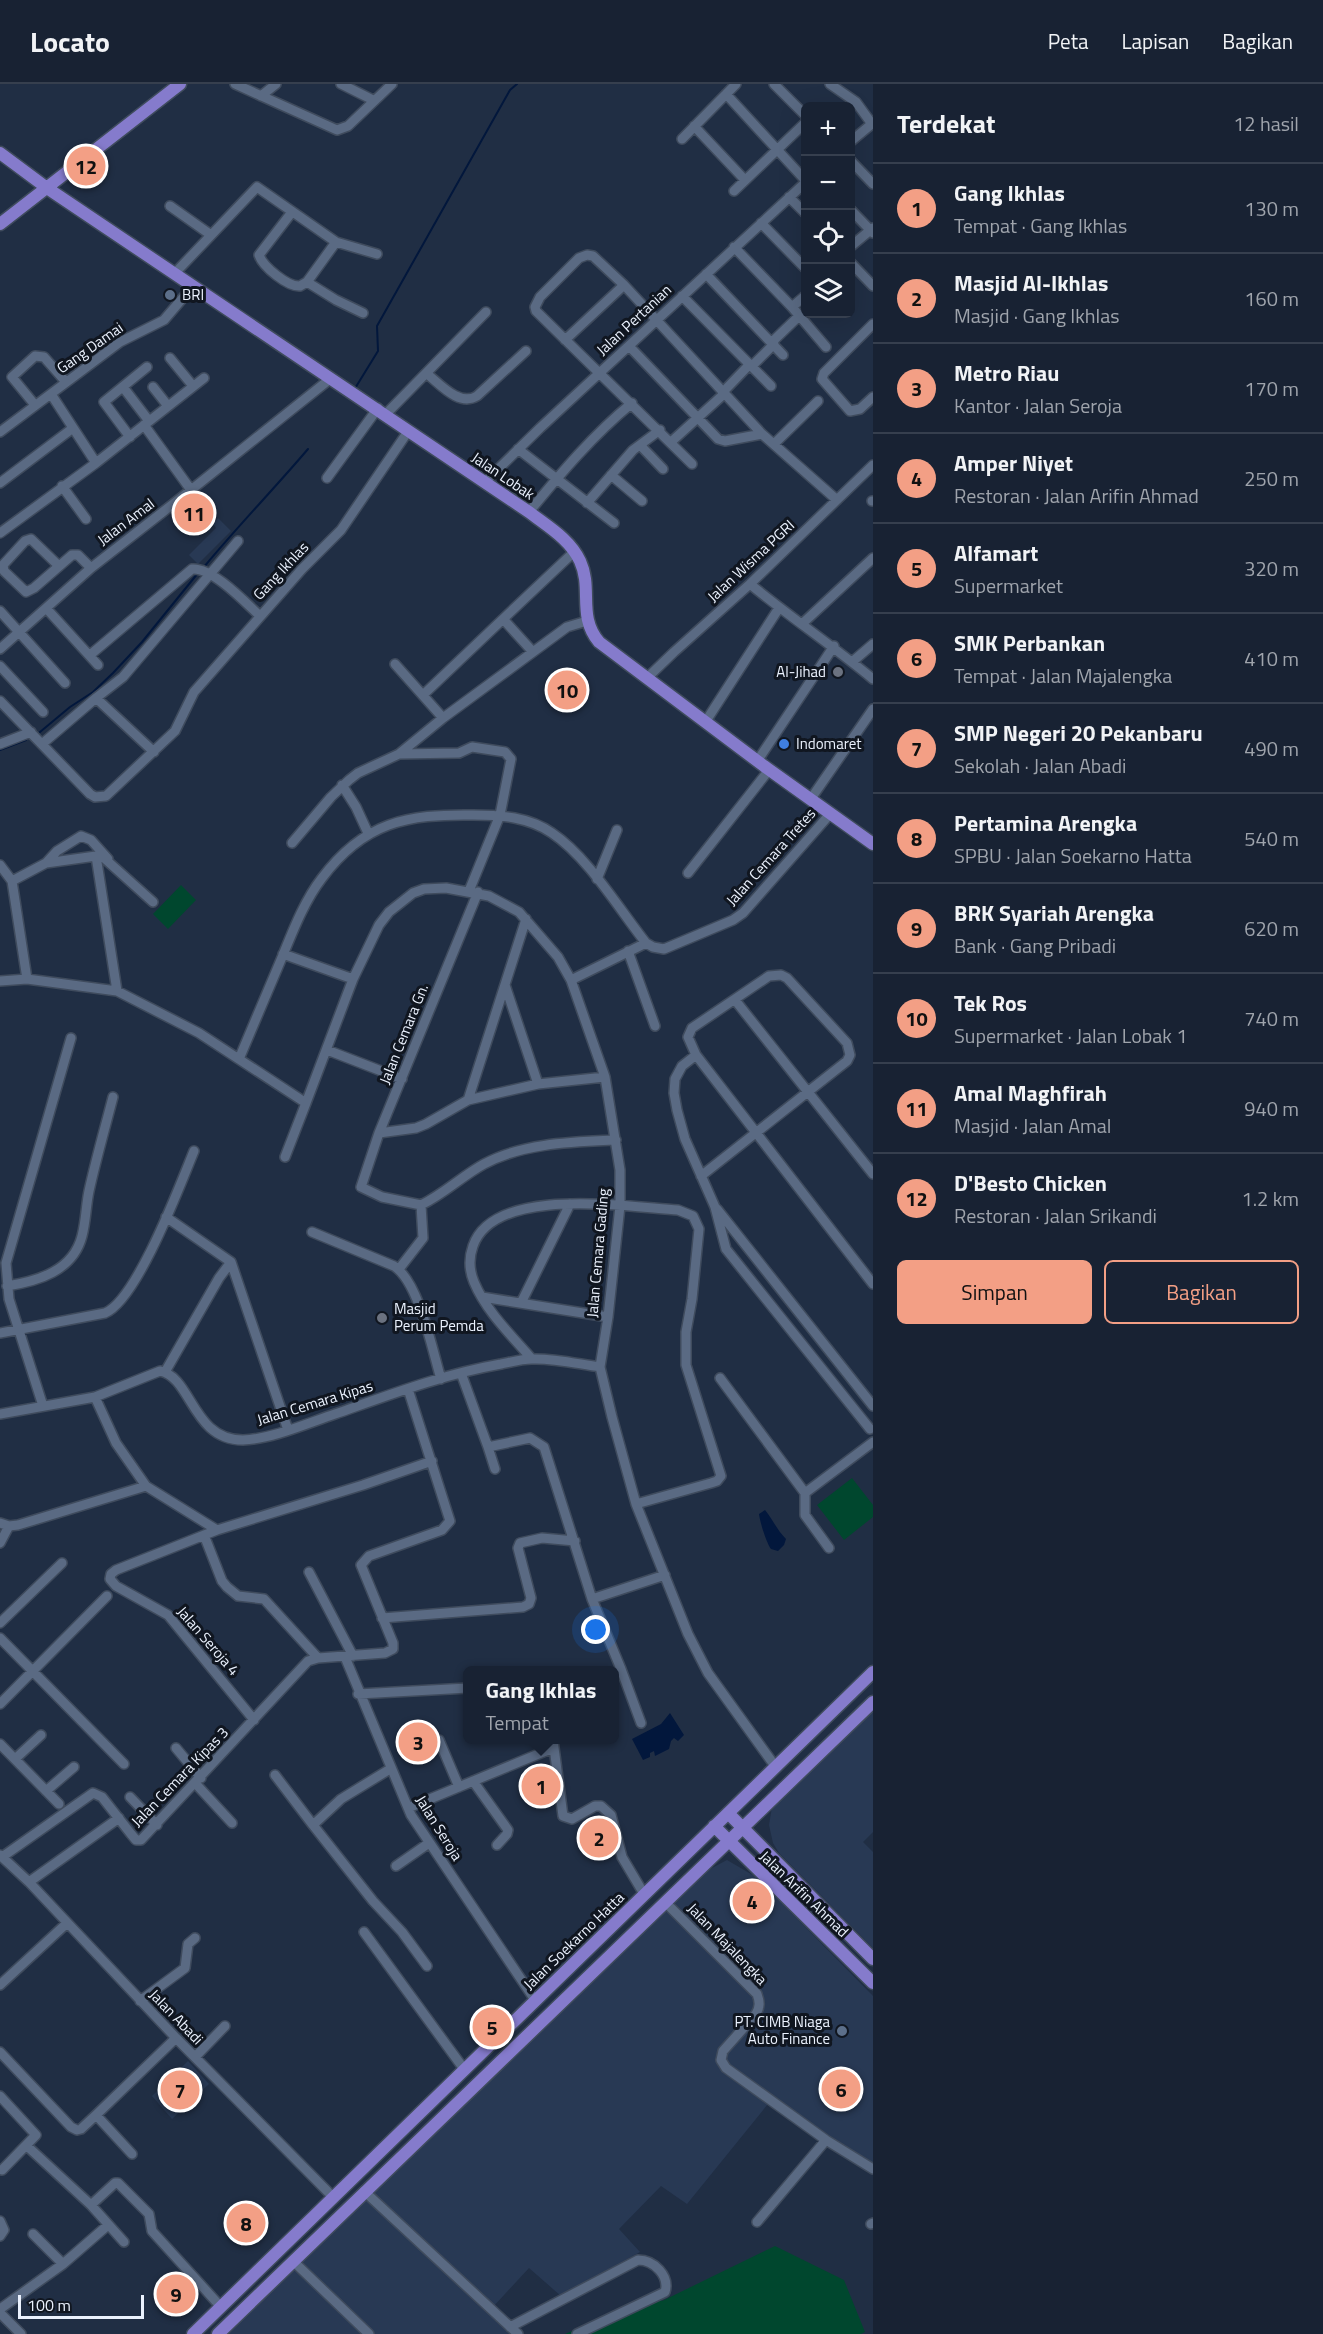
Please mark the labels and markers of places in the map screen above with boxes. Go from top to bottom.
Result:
pin: 12 [66,144,106,188]
place label: BRI [182,283,204,306]
marker: BRI [163,288,177,302]
pin: 11 [174,490,214,536]
place label: Al-Jihad [776,660,826,683]
marker: Al-Jihad [831,665,845,679]
pin: 10 [548,668,586,712]
place label: Indomaret [796,732,862,755]
marker: Indomaret [777,737,791,751]
place label: Masjid Perum Pemda [394,1297,484,1337]
marker: Masjid Perum Pemda [375,1311,389,1325]
pin: 3 [398,1720,438,1764]
pin: 1 [522,1764,560,1808]
pin: 2 [580,1816,618,1860]
pin: 4 [732,1878,771,1924]
pin: 5 [472,2004,512,2050]
place label: PT. CIMB Niaga Auto Finance [734,2010,830,2050]
marker: PT. CIMB Niaga Auto Finance [835,2024,849,2038]
pin: 6 [822,2066,860,2112]
pin: 7 [160,2068,200,2112]
pin: 8 [226,2200,266,2246]
pin: 9 [156,2272,195,2316]

